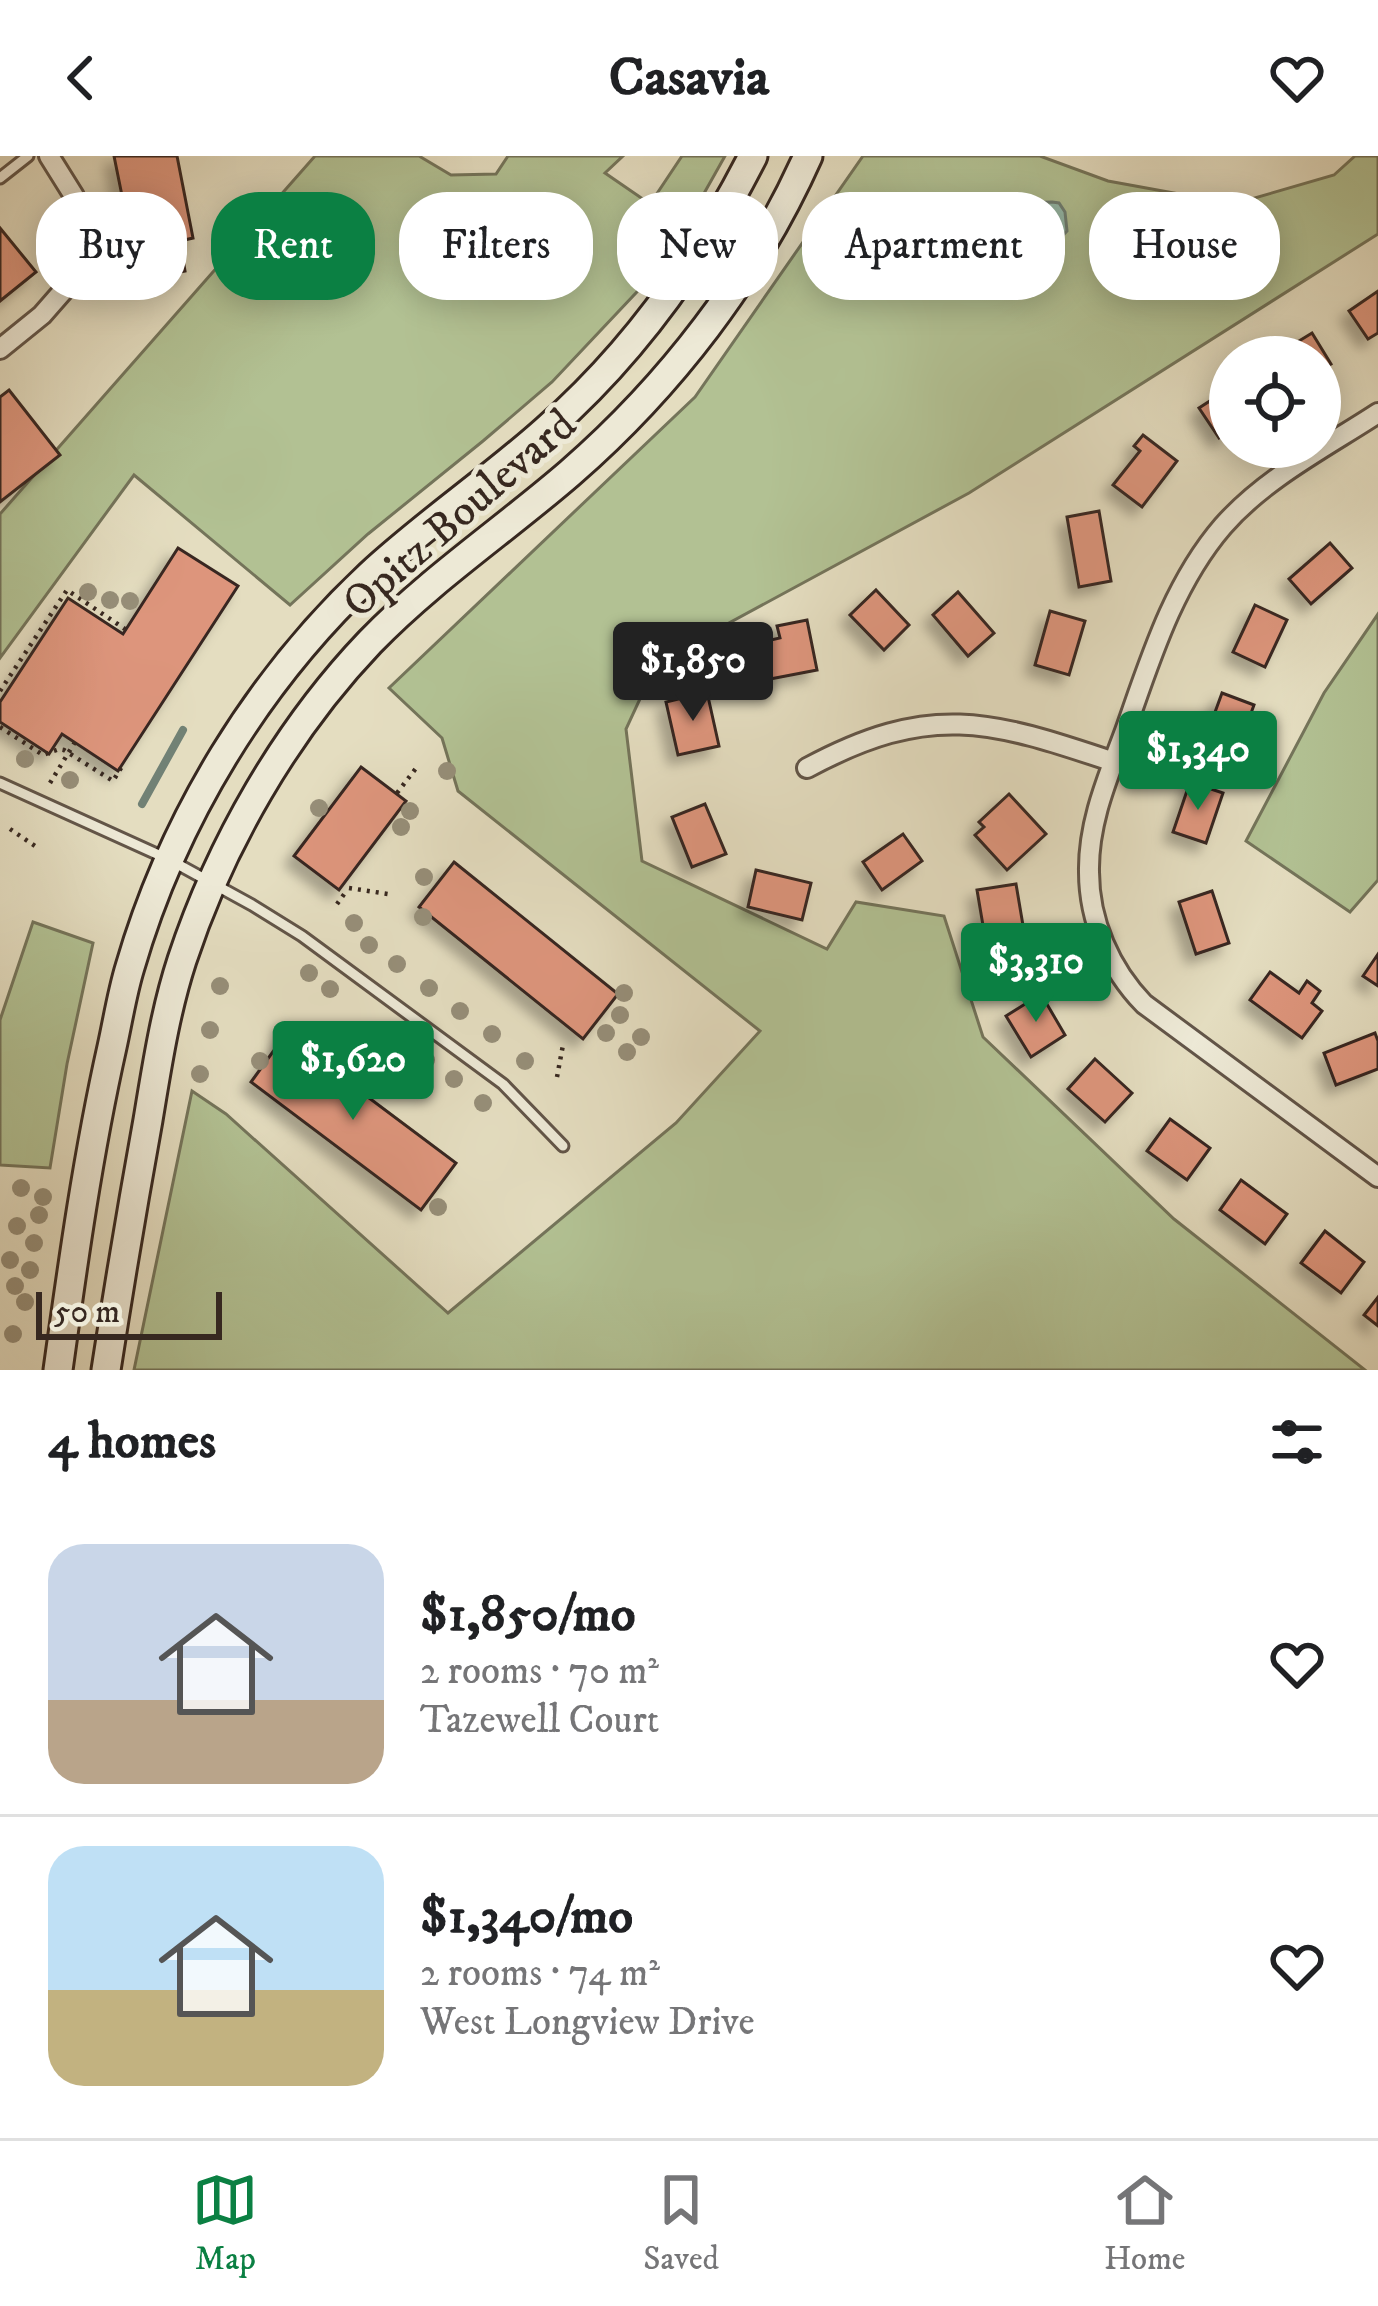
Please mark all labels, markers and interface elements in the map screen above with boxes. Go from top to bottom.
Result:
icon: back [48,45,114,111]
text: Casavia [609,45,769,112]
icon: heart [1264,45,1330,111]
chip: Buy [36,192,187,300]
chip: Rent [211,192,375,300]
chip: Filters [399,192,593,300]
chip: New [617,192,778,300]
chip: Apartment [802,192,1065,300]
chip: House [1089,192,1280,300]
map controls [1209,336,1341,468]
button: locate [1209,336,1341,468]
street label: Opitz Boulevard [332,397,589,631]
pin: $1,850 [595,622,791,724]
text: $1,850 [640,636,746,685]
pin: $1,340 [1100,711,1296,813]
text: $1,340 [1146,725,1250,774]
pin: $3,310 [938,923,1134,1025]
text: $3,310 [988,937,1084,986]
pin: $1,620 [255,1021,451,1123]
text: $1,620 [300,1035,406,1084]
scale bar [36,1286,222,1339]
text: 50 m [54,1292,120,1333]
icon: filters [1264,1409,1330,1475]
text: 4 homes [48,1410,216,1474]
text: $1,850/mo [420,1583,635,1647]
icon: home [144,1592,288,1736]
icon: heart [1264,1631,1330,1697]
text: 2 rooms · 70 m² [420,1647,659,1696]
text: Tazewell Court [420,1696,659,1745]
text: $1,340/mo [420,1885,633,1949]
icon: home [144,1894,288,2038]
icon: heart [1264,1933,1330,1999]
text: 2 rooms · 74 m² [420,1949,660,1998]
text: West Longview Drive [420,1998,755,2047]
tab: Map [192,2167,258,2280]
tab: Saved [643,2167,719,2280]
tab: Home [1104,2167,1186,2280]

